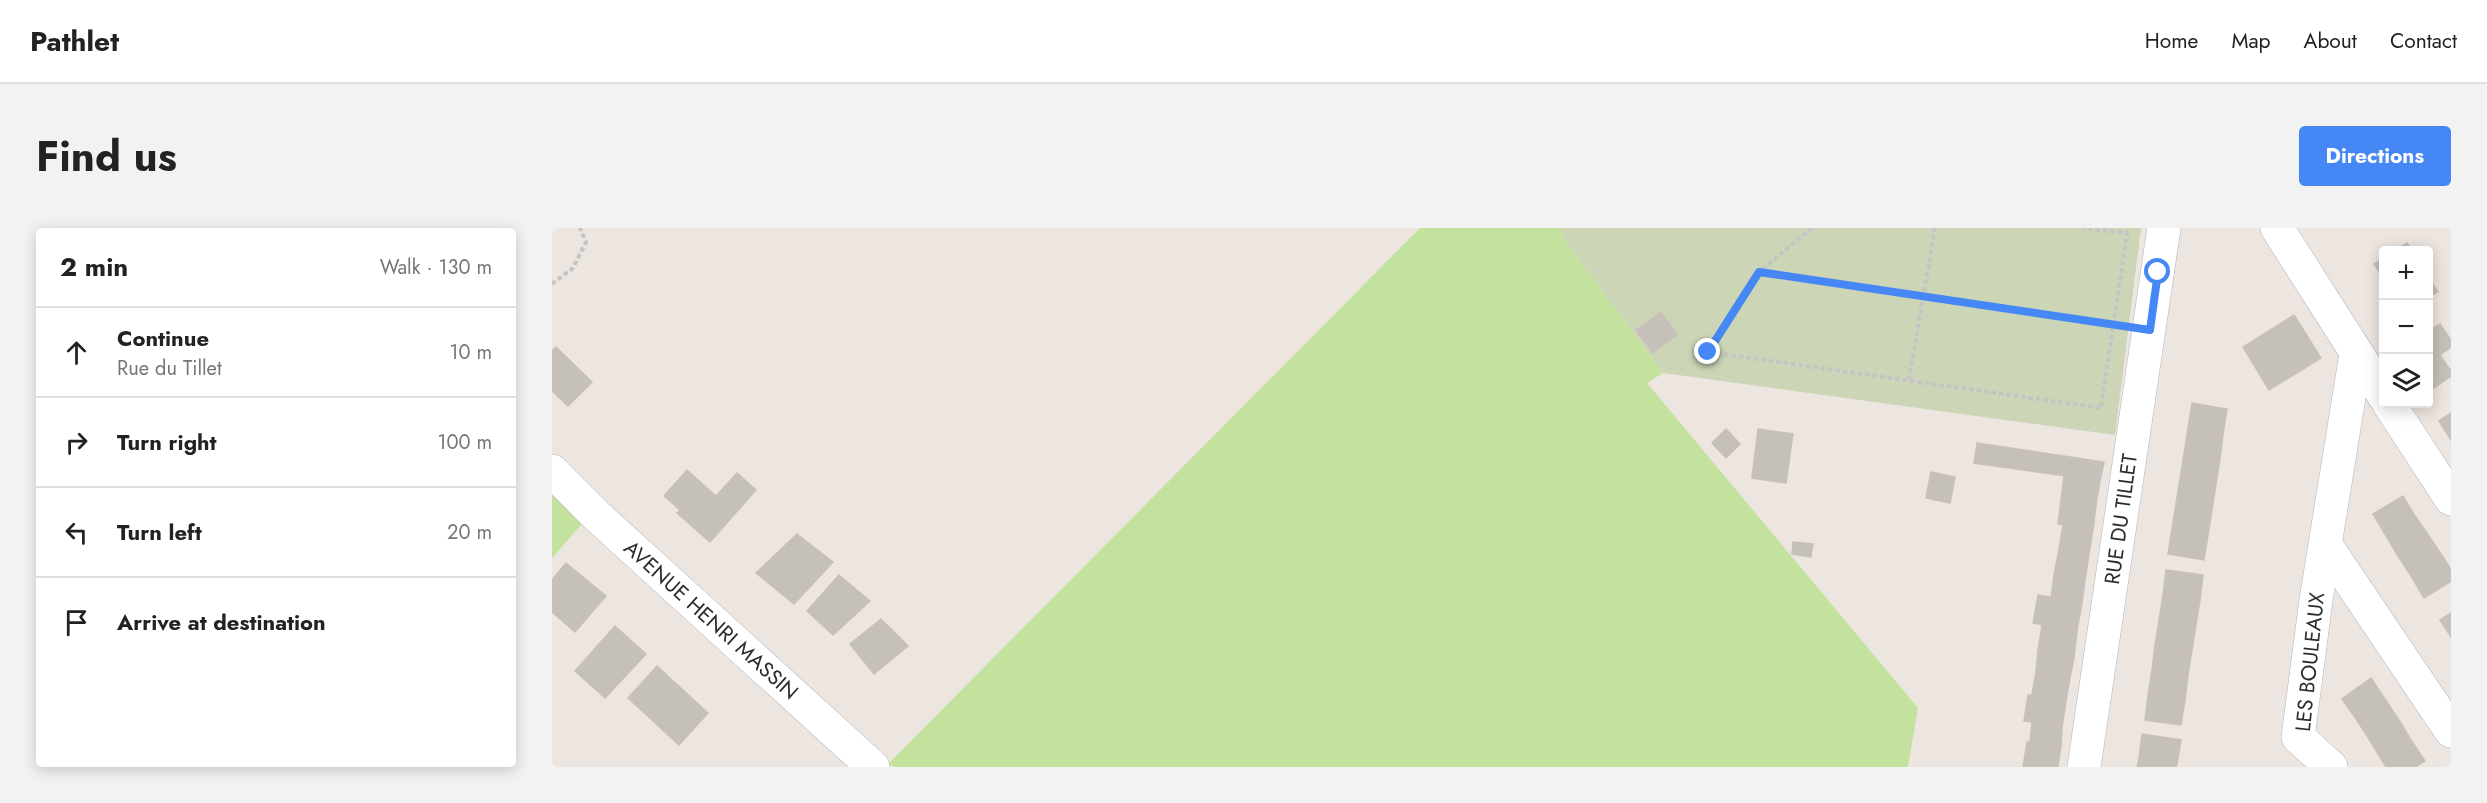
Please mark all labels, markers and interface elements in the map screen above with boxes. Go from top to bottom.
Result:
text: Pathlet [30,21,119,62]
text: Home [2145,26,2198,56]
text: Map [2231,26,2271,56]
text: About [2304,26,2357,56]
text: Contact [2390,26,2457,56]
text: Find us [36,126,177,187]
button: Directions [2299,126,2451,186]
map controls [2379,246,2433,408]
button: + [2379,246,2433,300]
text: 2 min [60,248,128,286]
text: Walk · 130 m [380,253,492,282]
route start [2144,258,2170,284]
button: − [2379,300,2433,354]
text: Continue [117,322,209,354]
icon: ahead [60,336,93,369]
text: 10 m [449,338,492,367]
route end [1694,338,1720,364]
text: Rue du Tillet [117,354,222,383]
button: layers [2379,354,2433,408]
icon: right [60,426,93,459]
text: Turn right [117,426,217,458]
text: 100 m [437,428,492,457]
street label: RUE DU TILLET [2097,452,2145,586]
icon: left [60,516,93,549]
text: Turn left [117,516,202,548]
text: 20 m [447,518,492,547]
street label: AVENUE HENRI MASSIN [617,533,805,707]
street label: LES BOULEAUX [2288,591,2332,733]
icon: arrive [60,606,93,639]
text: Arrive at destination [117,606,326,638]

